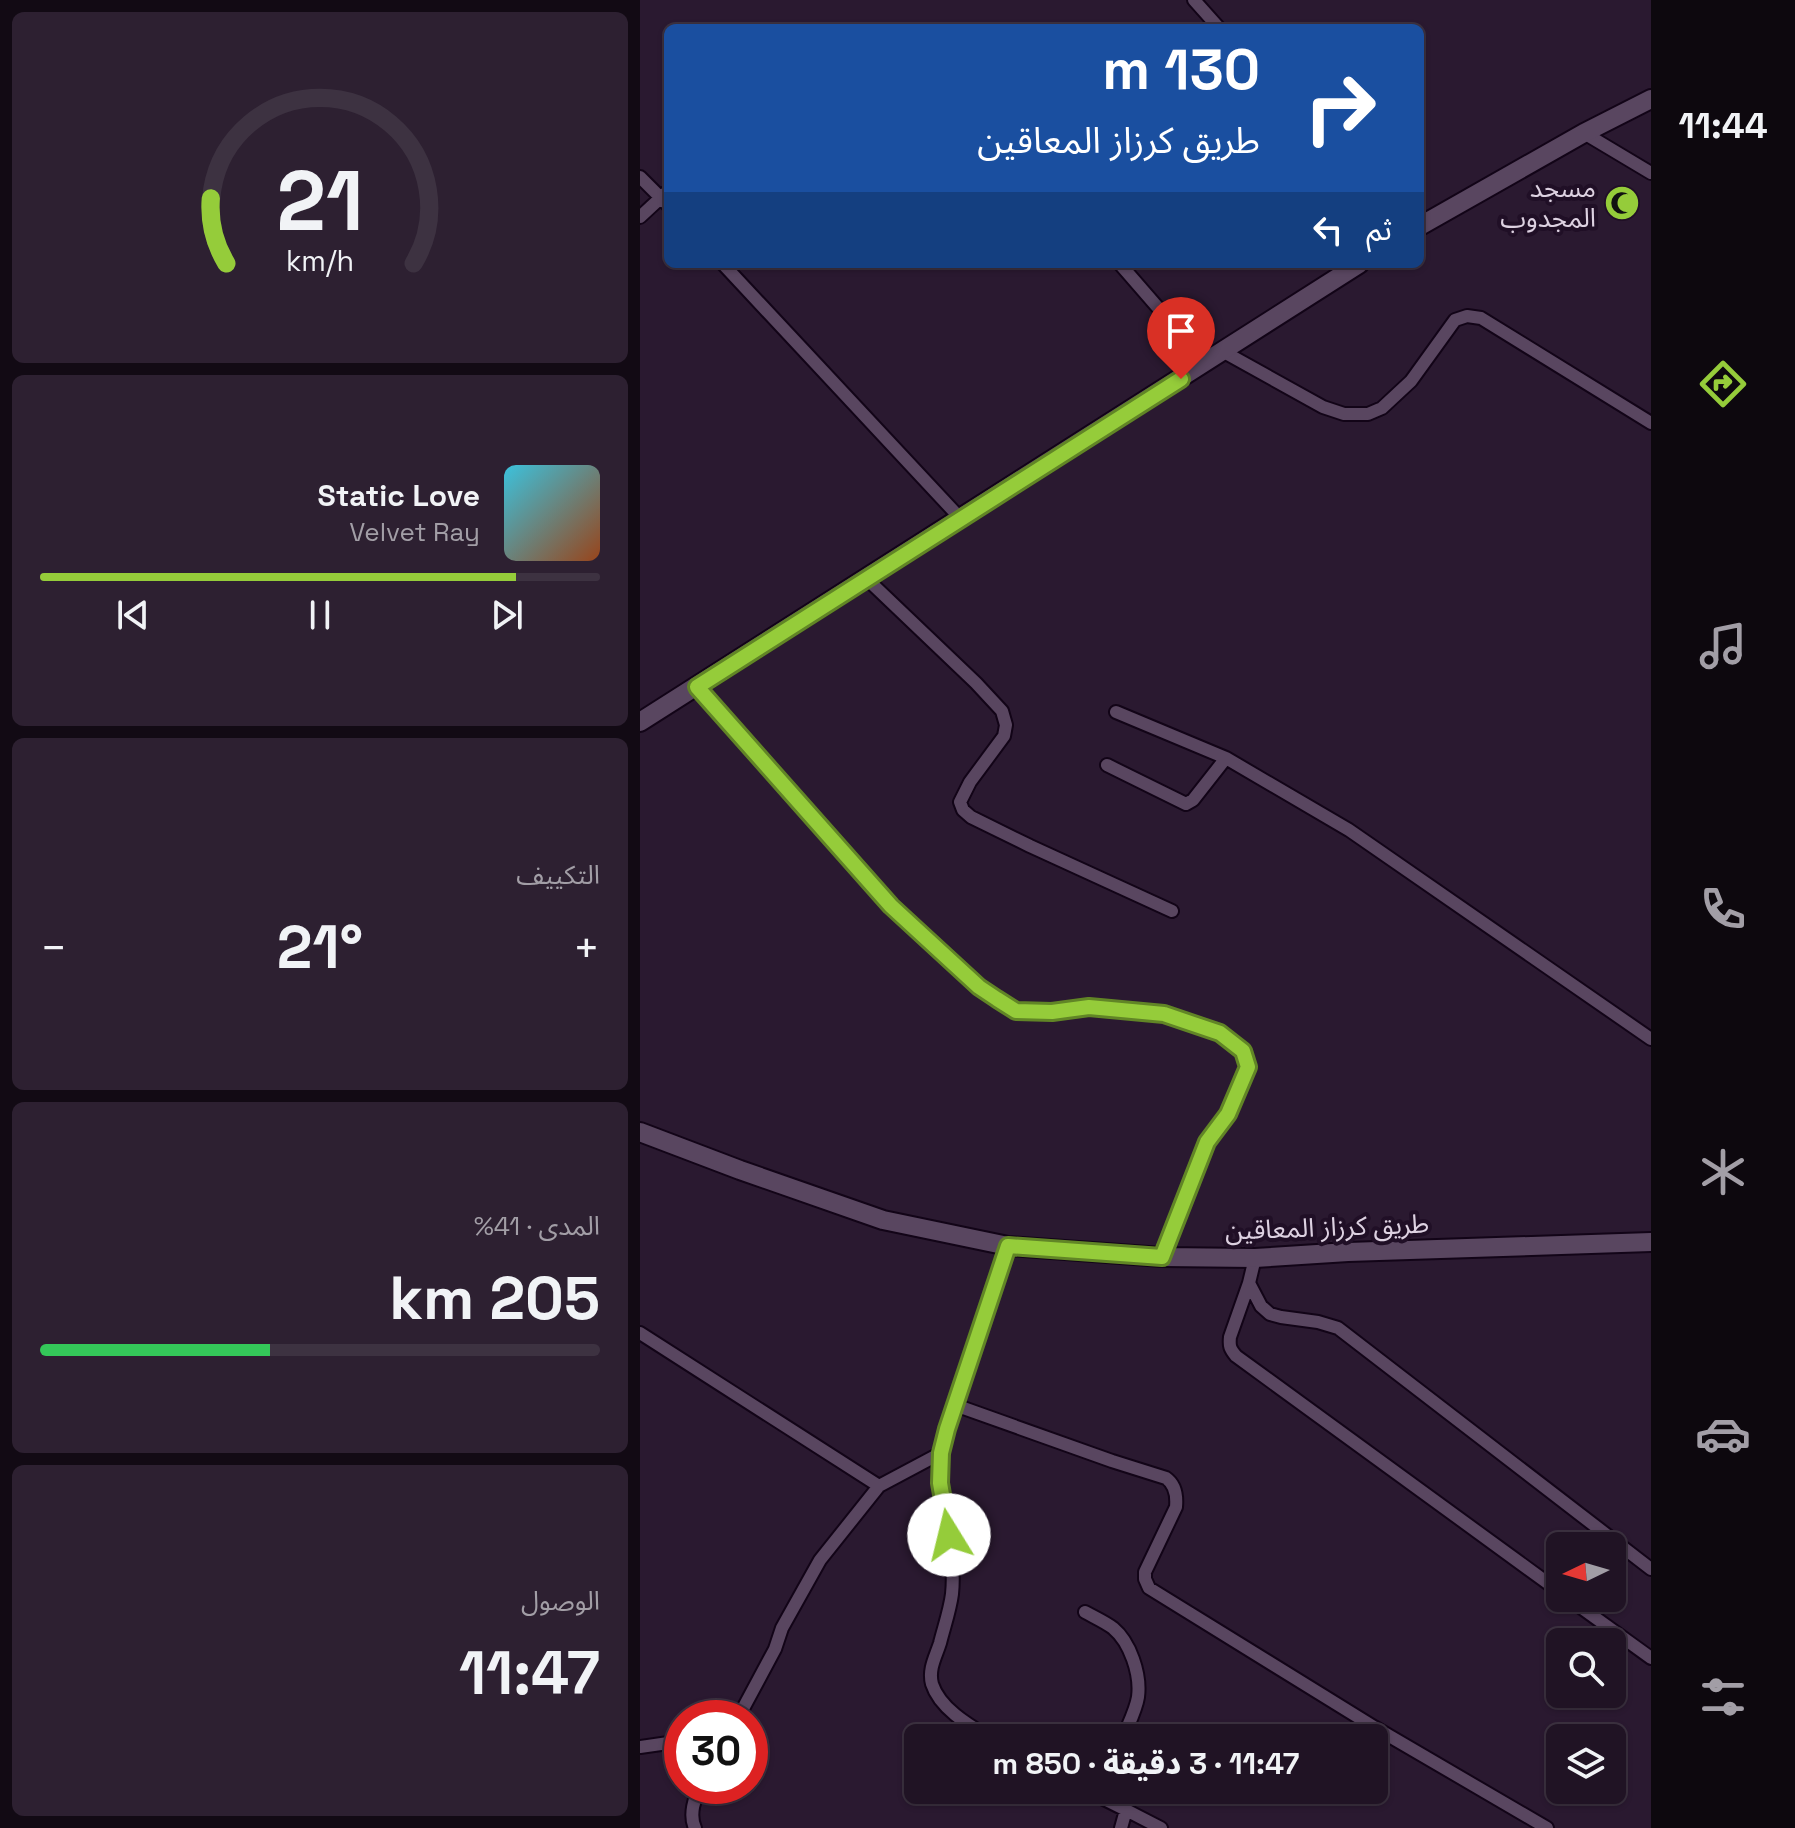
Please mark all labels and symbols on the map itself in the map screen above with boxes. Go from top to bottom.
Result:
place label: مسجد المجدوب [1500,171,1596,235]
mosque icon: مسجد المجدوب [1603,184,1641,222]
pin [1147,297,1215,379]
street label: طريق كرزاز المعاقين [1224,1206,1430,1248]
position arrow [907,1493,991,1577]
north arrow [1546,1532,1626,1612]
speed limit sign: 30 [664,1700,768,1804]

